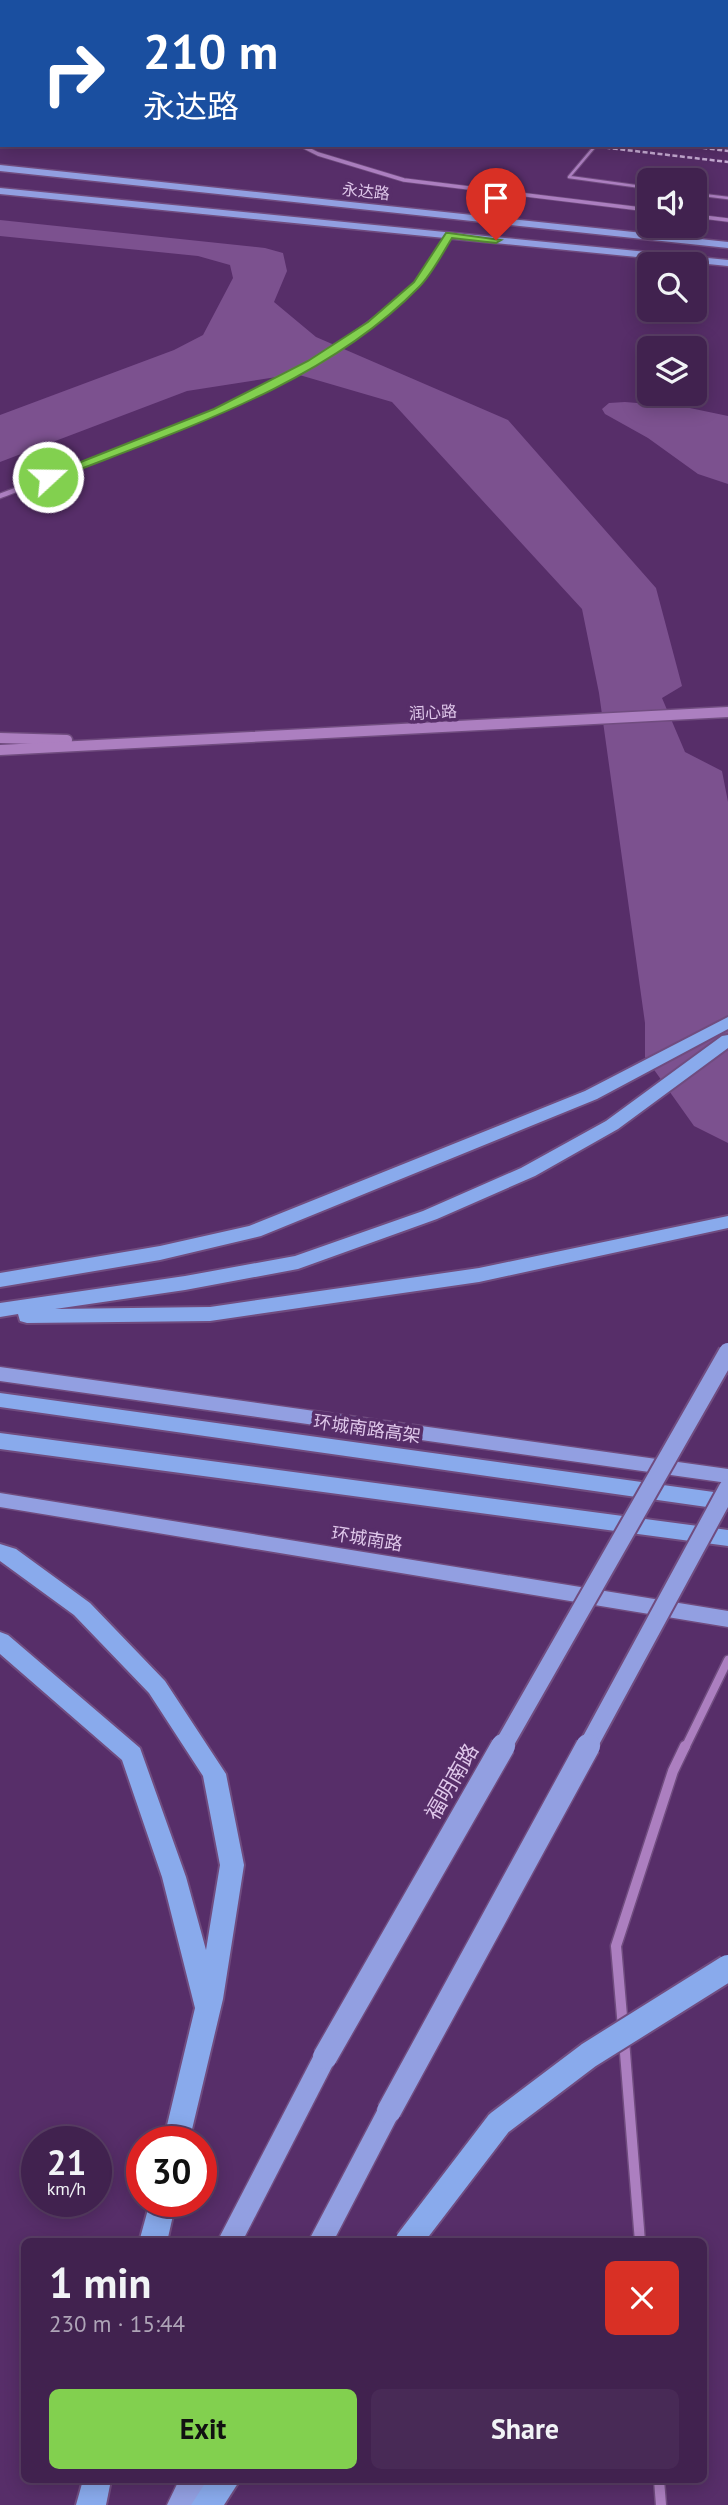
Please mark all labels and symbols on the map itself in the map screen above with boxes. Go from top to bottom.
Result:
pin [466,168,526,240]
street label: 永达路 [341,179,391,203]
position arrow [11,440,85,514]
street label: 润心路 [409,701,457,723]
street label: 环城南路高架 [312,1410,422,1447]
street label: 环城南路 [330,1522,404,1555]
street label: 福明南路 [419,1739,484,1825]
speed limit sign: 30 [126,2126,217,2217]

